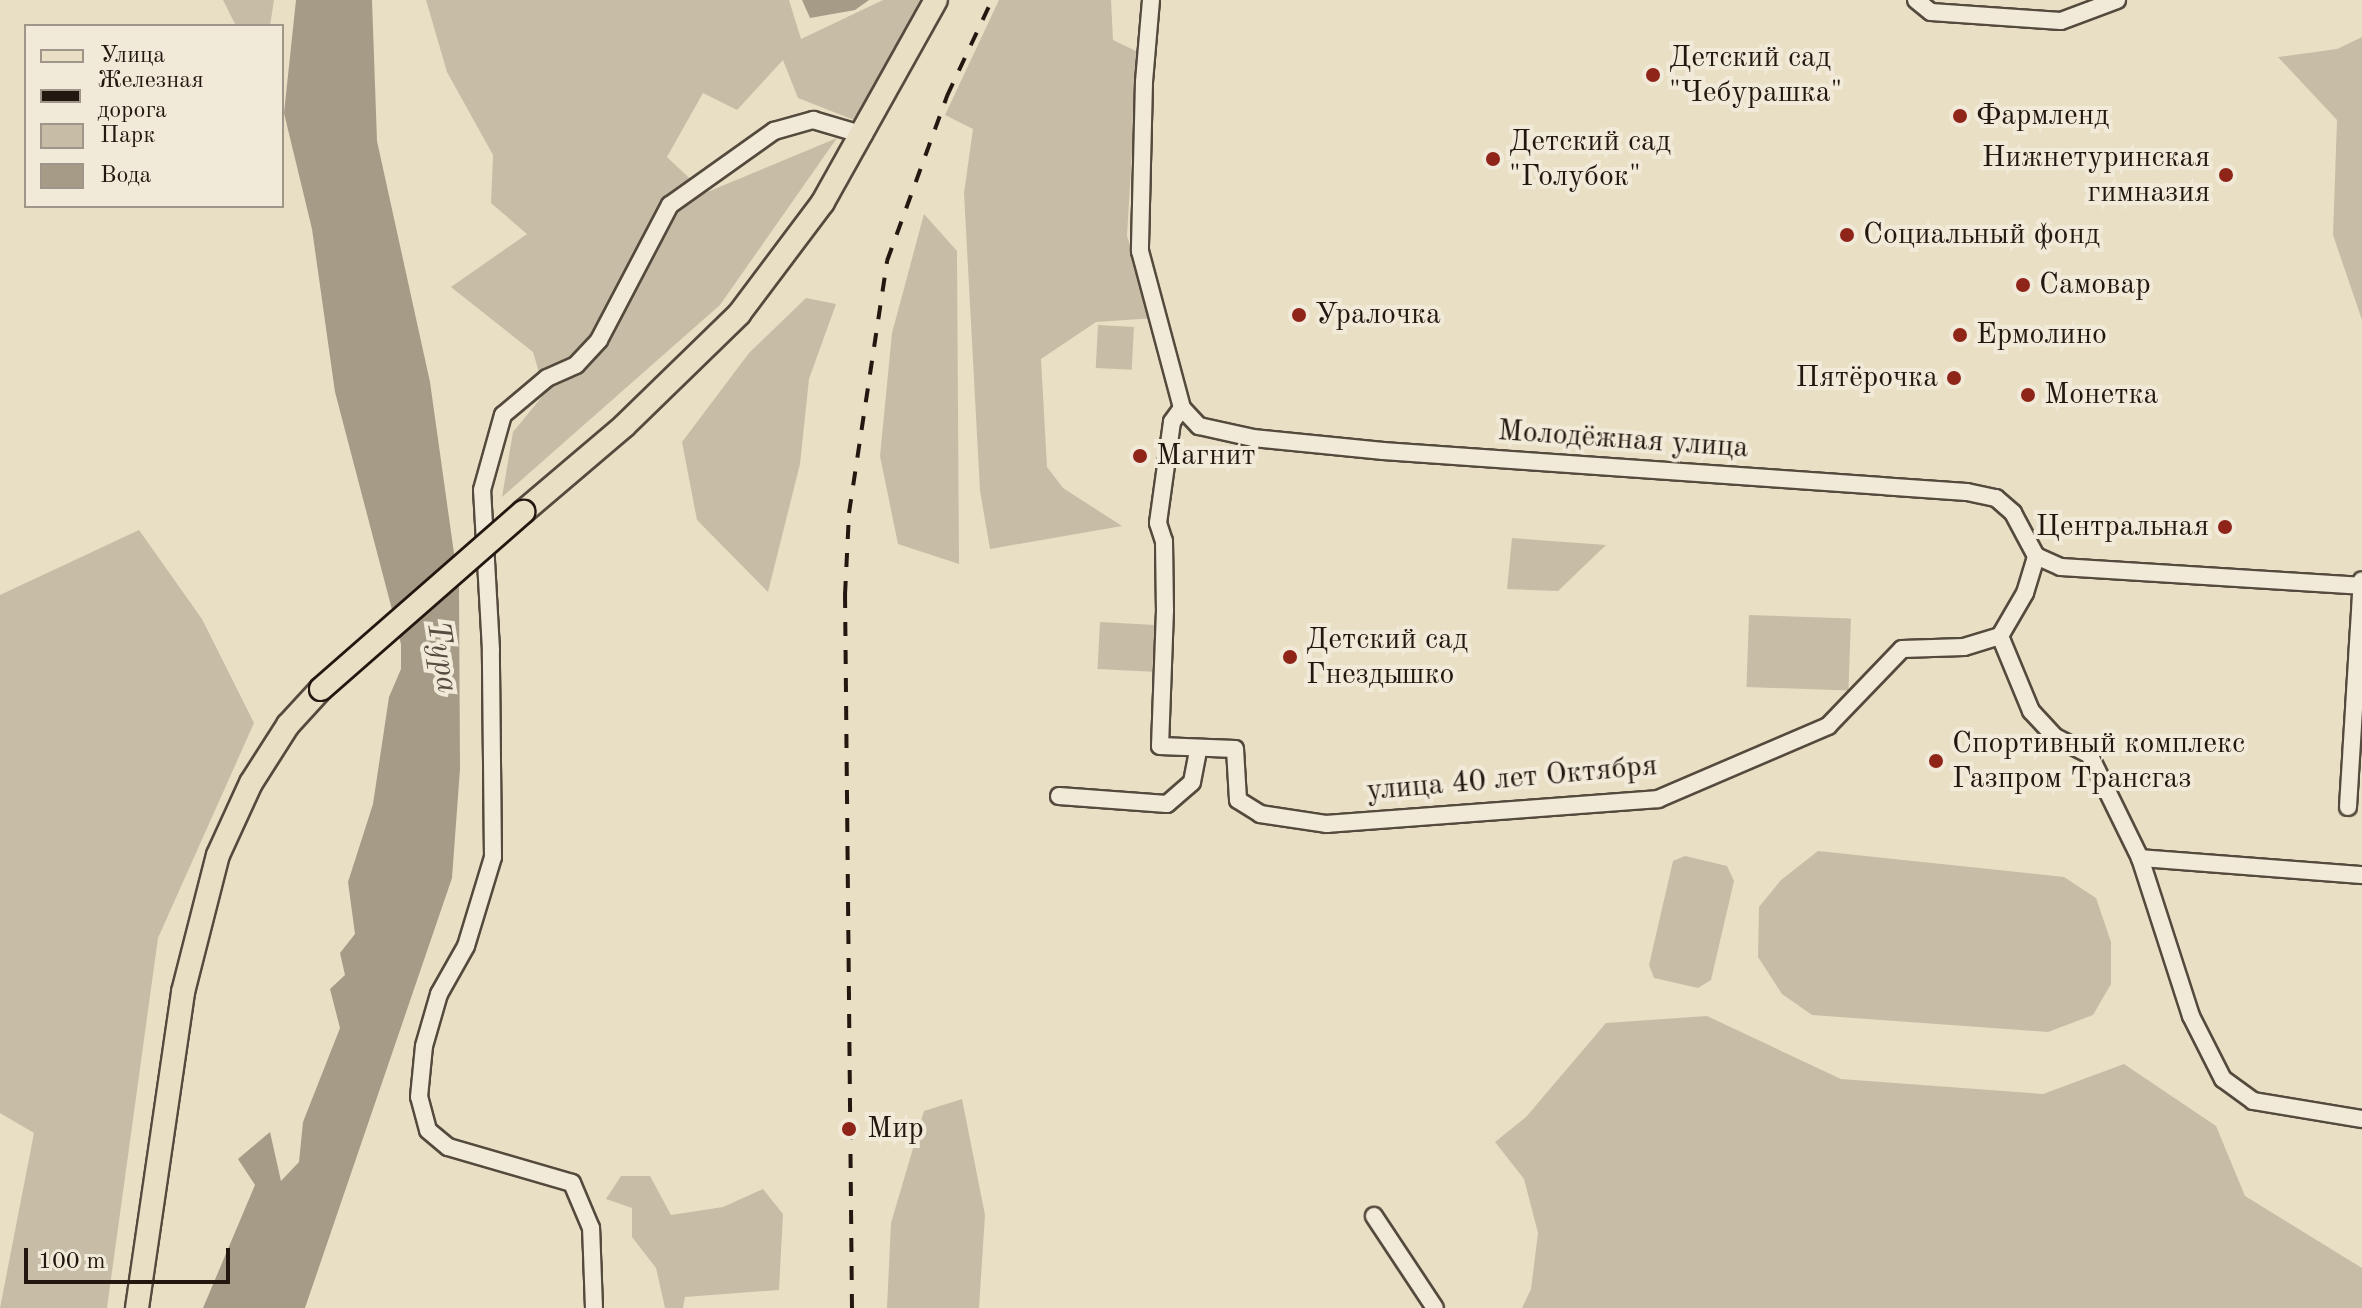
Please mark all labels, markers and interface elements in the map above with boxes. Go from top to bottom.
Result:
legend [24,24,284,208]
place label: Детский сад "Чебурашка" [1669,40,1842,110]
text: Улица [100,44,165,68]
marker: Детский сад "Чебурашка" [1644,66,1662,84]
text: Железная дорога [97,69,204,123]
place label: Фармленд [1976,98,2109,134]
marker: Фармленд [1951,107,1969,125]
text: Парк [100,124,155,148]
place label: Детский сад "Голубок" [1509,124,1671,194]
place label: Нижнетуринская гимназия [1982,140,2210,210]
marker: Детский сад "Голубок" [1484,150,1502,168]
text: Вода [100,164,151,188]
marker: Нижнетуринская гимназия [2217,166,2235,184]
place label: Социальный фонд [1863,217,2100,253]
marker: Социальный фонд [1838,226,1856,244]
place label: Самовар [2039,267,2151,303]
marker: Самовар [2014,276,2032,294]
place label: Уралочка [1315,297,1441,333]
marker: Уралочка [1290,306,1308,324]
place label: Ермолино [1976,317,2107,353]
marker: Ермолино [1951,326,1969,344]
place label: Пятёрочка [1796,360,1938,396]
marker: Пятёрочка [1945,369,1963,387]
place label: Монетка [2044,377,2158,413]
marker: Монетка [2019,386,2037,404]
street label: Молодёжная улица [1496,413,1750,467]
place label: Магнит [1156,438,1256,474]
marker: Магнит [1131,447,1149,465]
place label: Центральная [2036,509,2209,545]
marker: Центральная [2216,518,2234,536]
water label: Тура [416,618,466,696]
place label: Детский сад Гнездышко [1306,622,1468,692]
marker: Детский сад Гнездышко [1281,648,1299,666]
place label: Спортивный комплекс Газпром Трансгаз [1952,726,2245,796]
street label: улица 40 лет Октября [1365,748,1659,810]
marker: Спортивный комплекс Газпром Трансгаз [1927,752,1945,770]
place label: Мир [867,1111,924,1147]
marker: Мир [838,1118,860,1140]
scale bar [28,1232,234,1282]
text: 100 m [38,1250,106,1274]

